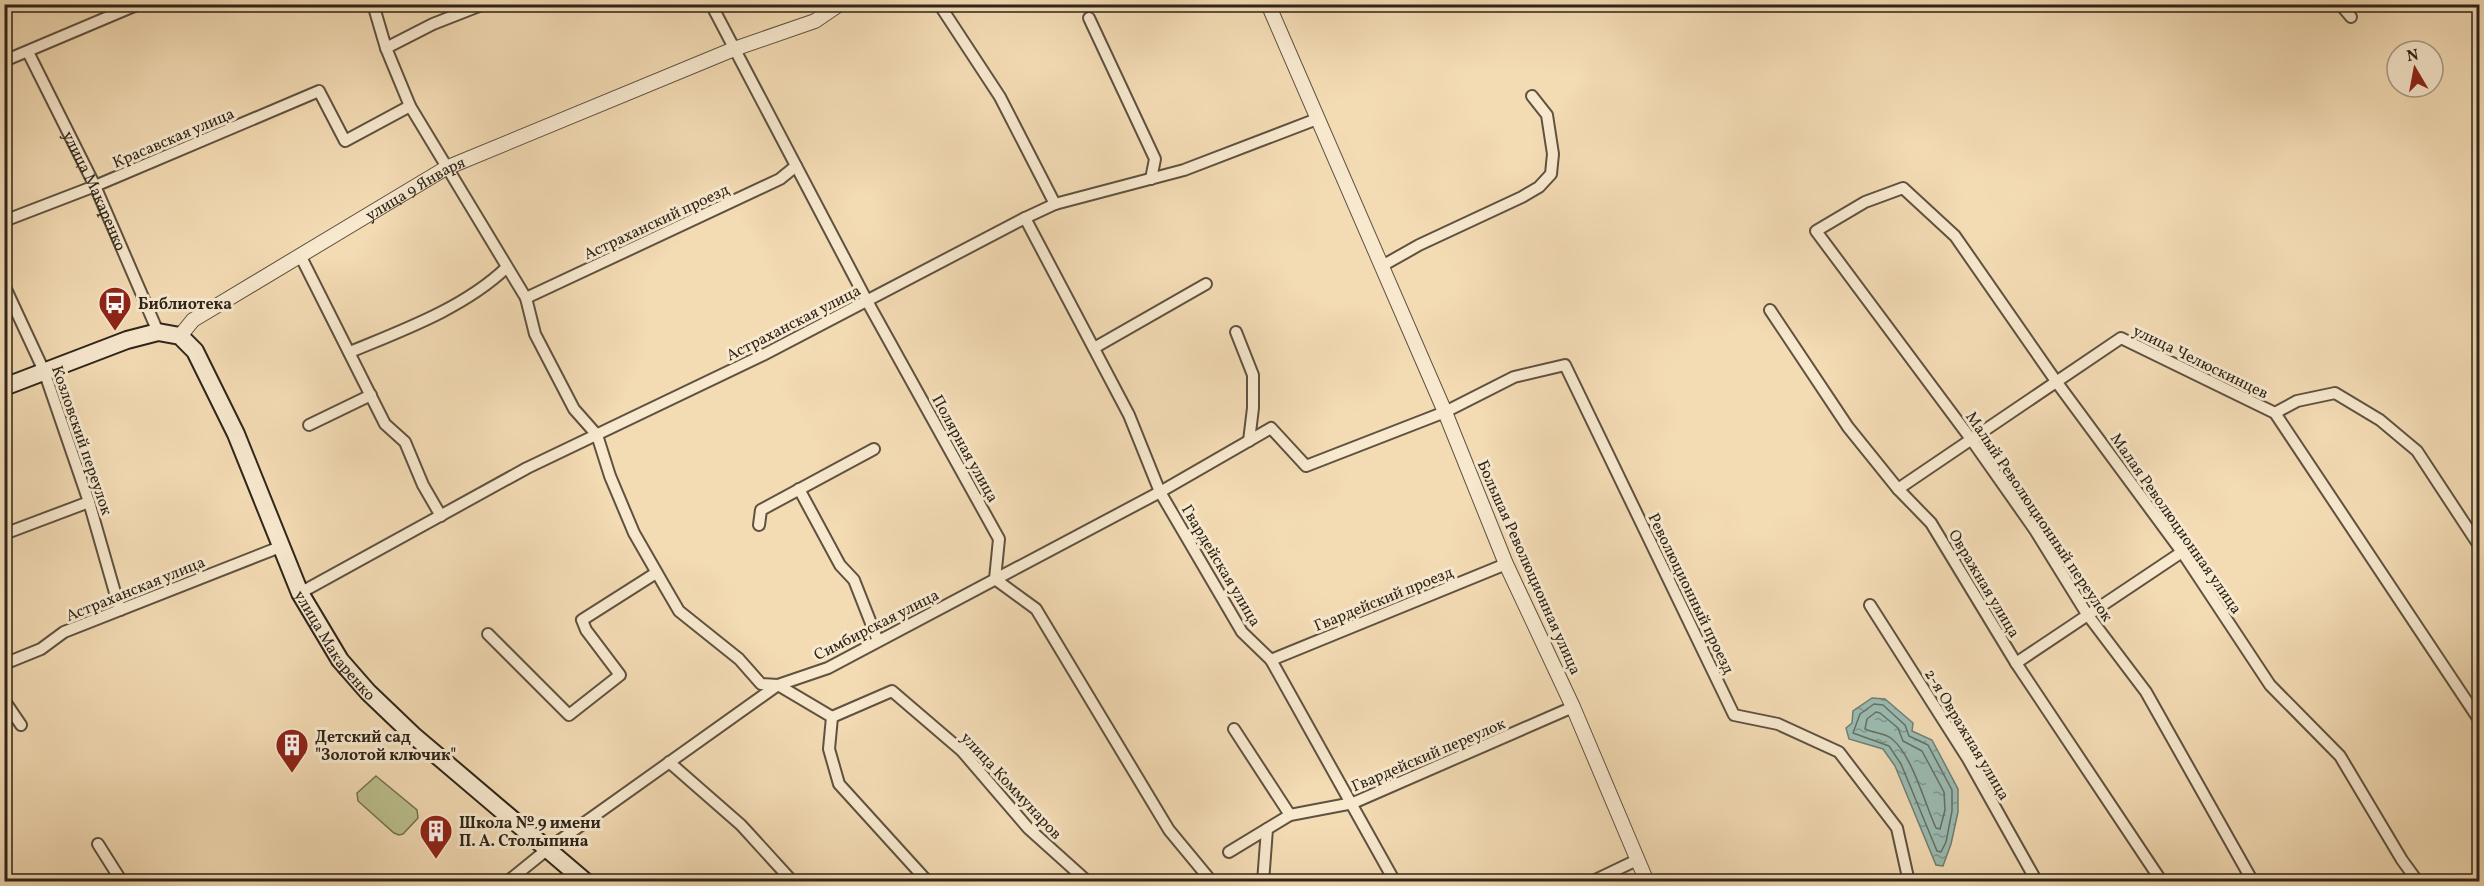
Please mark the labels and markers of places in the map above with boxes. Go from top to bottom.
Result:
bus stop icon: Библиотека [97,285,133,332]
place label: Библиотека [138,294,232,316]
building icon: Детский сад "Золотой ключик" [274,727,310,774]
place label: Детский сад "Золотой ключик" [315,727,456,767]
building icon: Школа № 9 имени П. А. Столыпина [418,813,454,860]
place label: Школа № 9 имени П. А. Столыпина [459,813,601,853]

